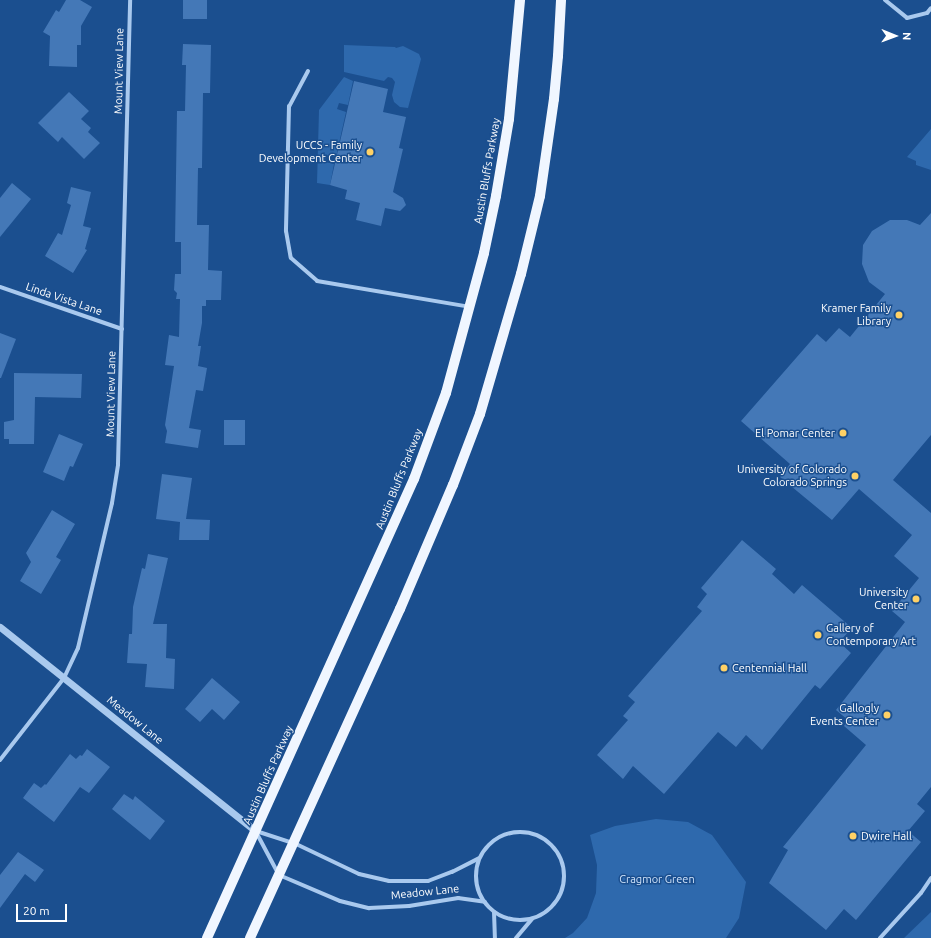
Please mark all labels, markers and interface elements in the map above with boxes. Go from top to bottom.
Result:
north arrow [875,16,915,56]
street label: Mount View Lane [112,28,126,114]
text: N [901,32,913,40]
street label: Austin Bluffs Parkway [471,117,503,225]
place label: UCCS - Family Development Center [259,139,362,165]
marker: UCCS - Family Development Center [365,147,375,157]
street label: Linda Vista Lane [24,280,104,318]
place label: Kramer Family Library [821,302,891,328]
marker: Kramer Family Library [894,310,904,320]
street label: Mount View Lane [104,351,118,437]
place label: El Pomar Center [755,426,835,440]
street label: Austin Bluffs Parkway [373,427,425,531]
marker: El Pomar Center [838,428,848,438]
place label: University of Colorado Colorado Springs [737,463,847,489]
marker: University of Colorado Colorado Springs [850,471,860,481]
place label: University Center [859,586,908,612]
marker: University Center [911,594,921,604]
place label: Gallery of Contemporary Art [826,622,916,648]
marker: Gallery of Contemporary Art [813,630,823,640]
place label: Centennial Hall [732,661,807,675]
marker: Centennial Hall [719,663,729,673]
street label: Meadow Lane [104,693,166,747]
place label: Gallogly Events Center [810,702,879,728]
marker: Gallogly Events Center [882,710,892,720]
street label: Austin Bluffs Parkway [240,723,296,827]
place label: Dwire Hall [861,829,912,843]
marker: Dwire Hall [848,831,858,841]
park label: Cragmor Green [619,872,695,886]
street label: Meadow Lane [390,882,460,902]
scale bar [18,896,69,922]
text: 20 m [23,904,50,917]

